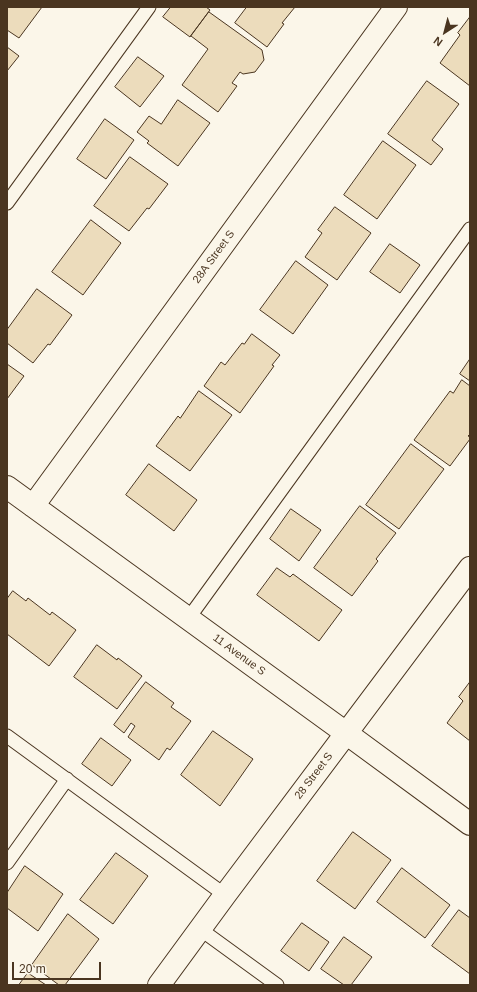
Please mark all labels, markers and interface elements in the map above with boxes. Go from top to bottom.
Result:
north arrow [425,12,465,52]
text: N [431,35,445,49]
street label: 28A Street S [190,228,238,286]
street label: 11 Avenue S [210,631,268,679]
street label: 28 Street S [292,750,336,802]
scale bar [14,954,103,980]
text: 20 m [19,962,46,976]

